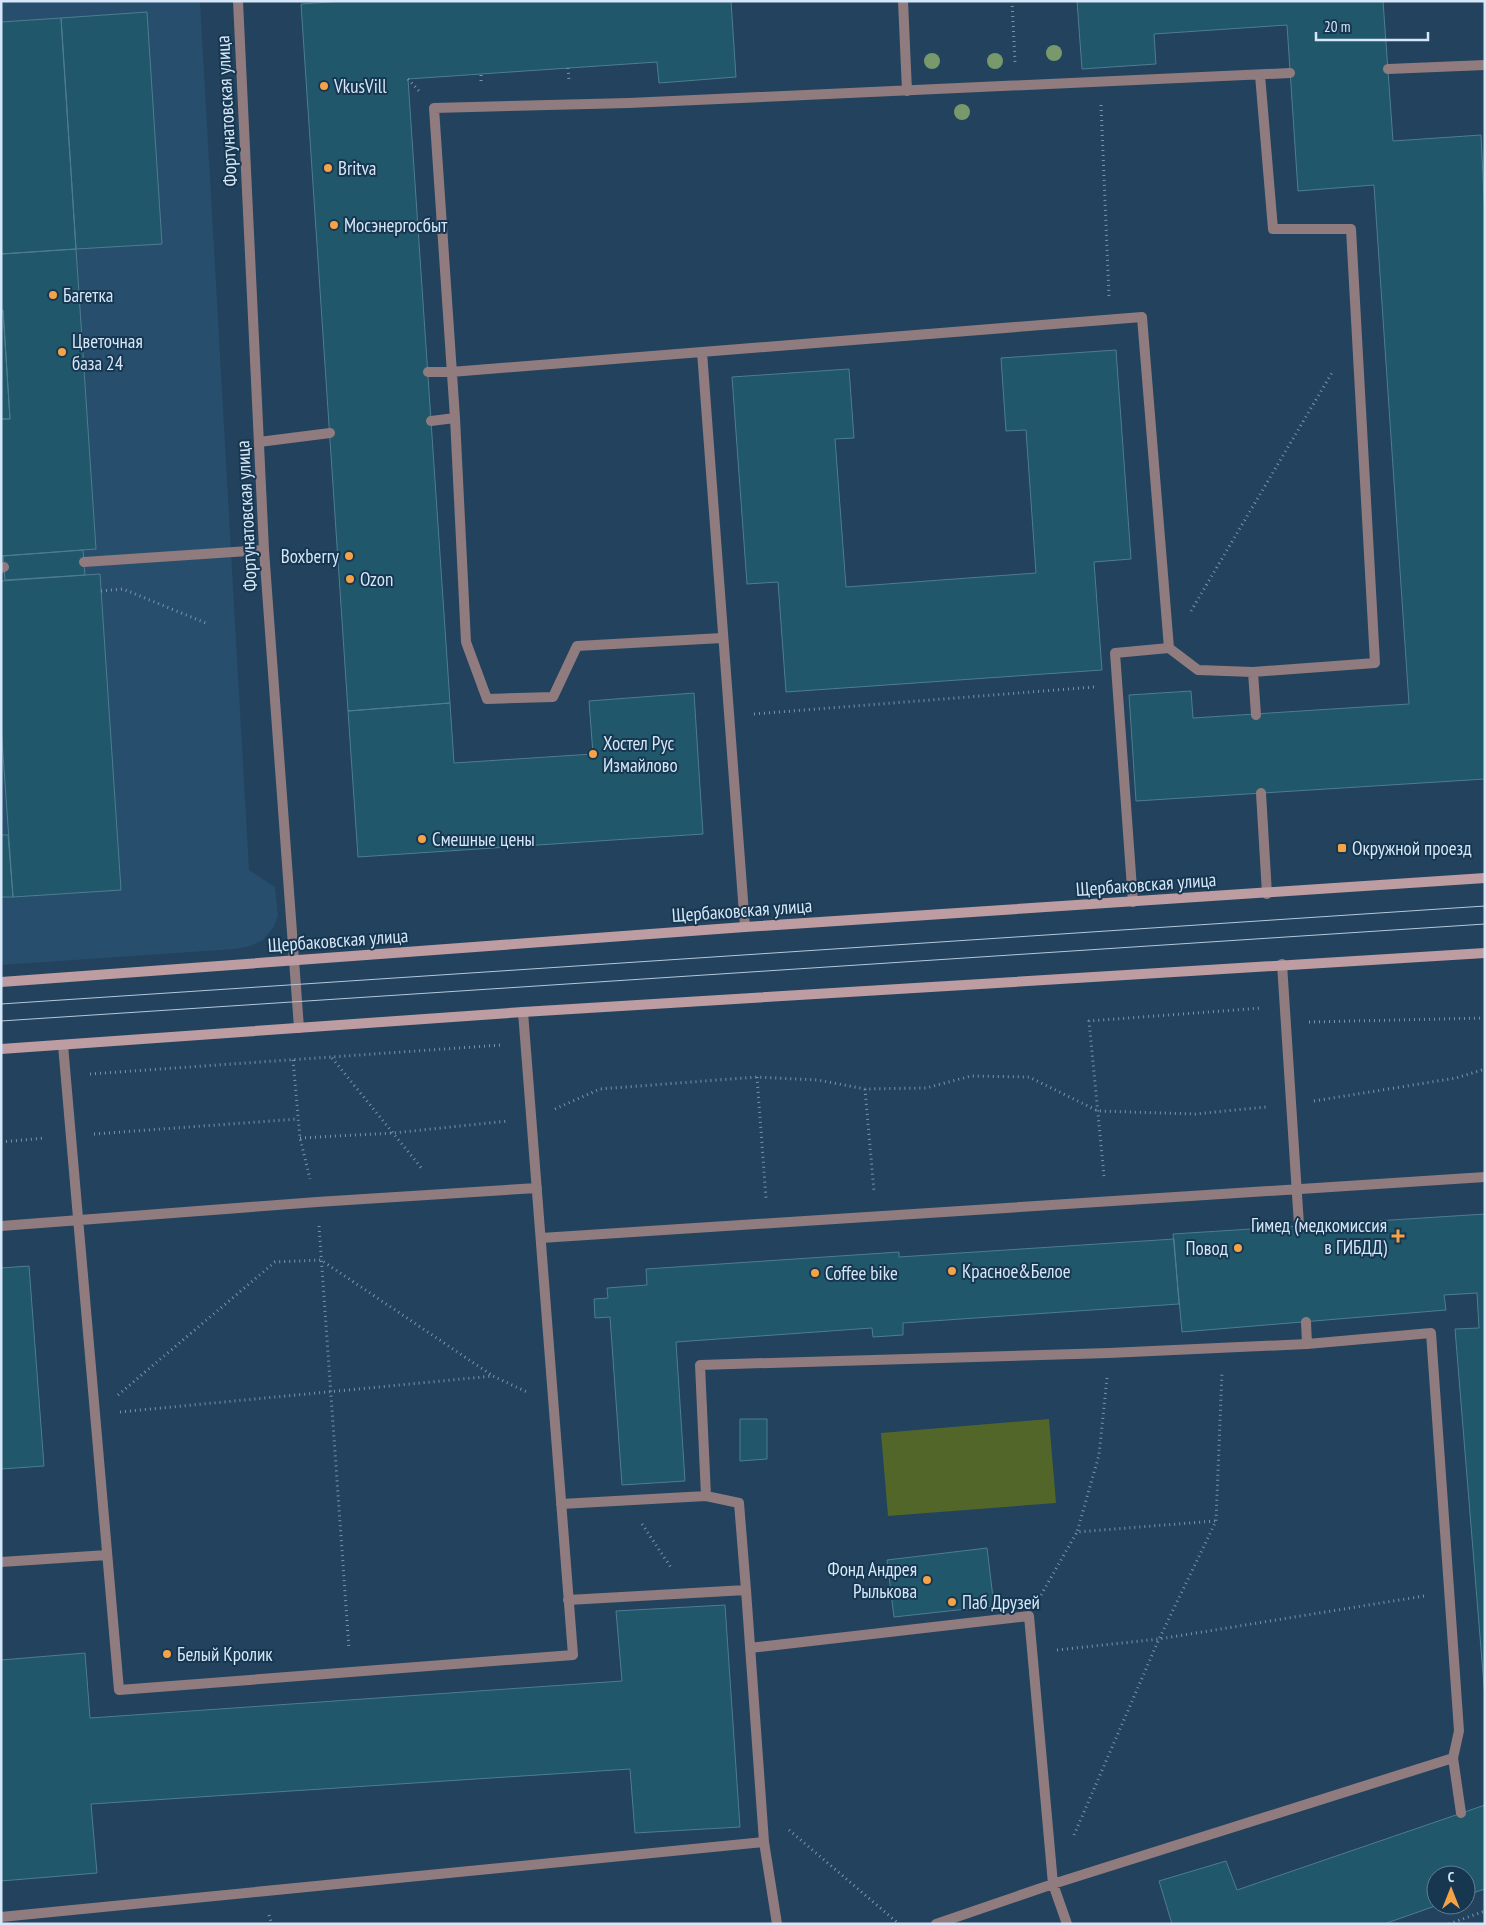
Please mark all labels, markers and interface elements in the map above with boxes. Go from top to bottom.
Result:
scale bar [1316,10,1428,42]
text: 20 m [1324,17,1350,36]
street label: Фортунатовская улица [210,35,242,187]
place label: VkusVill [333,74,387,98]
marker: VkusVill [318,80,330,92]
place label: Britva [338,156,376,180]
marker: Britva [322,162,334,174]
place label: Мосэнергосбыт [344,213,448,237]
marker: Мосэнергосбыт [328,219,340,231]
place label: Багетка [63,283,113,307]
marker: Багетка [47,289,59,301]
place label: Цветочная база 24 [72,329,143,375]
marker: Цветочная база 24 [56,346,68,358]
street label: Фортунатовская улица [230,440,262,592]
place label: Boxberry [281,544,340,568]
marker: Boxberry [343,550,355,562]
place label: Ozon [360,567,393,591]
marker: Ozon [344,573,356,585]
place label: Хостел Рус Измайлово [603,731,678,777]
marker: Хостел Рус Измайлово [587,748,599,760]
place label: Смешные цены [432,827,535,851]
marker: Смешные цены [416,833,428,845]
place label: Окружной проезд [1352,836,1472,860]
marker: Окружной проезд [1336,842,1348,854]
street label: Щербаковская улица [1075,867,1217,901]
street label: Щербаковская улица [671,893,813,927]
street label: Щербаковская улица [267,923,409,957]
place label: Гимед (медкомиссия в ГИБДД) [1251,1213,1388,1259]
marker: Гимед (медкомиссия в ГИБДД) [1391,1229,1405,1243]
place label: Повод [1186,1236,1229,1260]
marker: Повод [1232,1242,1244,1254]
place label: Красное&Белое [962,1259,1071,1283]
place label: Coffee bike [825,1261,898,1285]
marker: Красное&Белое [946,1265,958,1277]
marker: Coffee bike [809,1267,821,1279]
place label: Фонд Андрея Рылькова [828,1557,917,1603]
marker: Фонд Андрея Рылькова [921,1574,933,1586]
place label: Паб Друзей [962,1590,1040,1614]
marker: Паб Друзей [946,1596,958,1608]
place label: Белый Кролик [177,1642,273,1666]
marker: Белый Кролик [161,1648,173,1660]
north arrow [1426,1865,1476,1915]
text: С [1448,1868,1455,1886]

